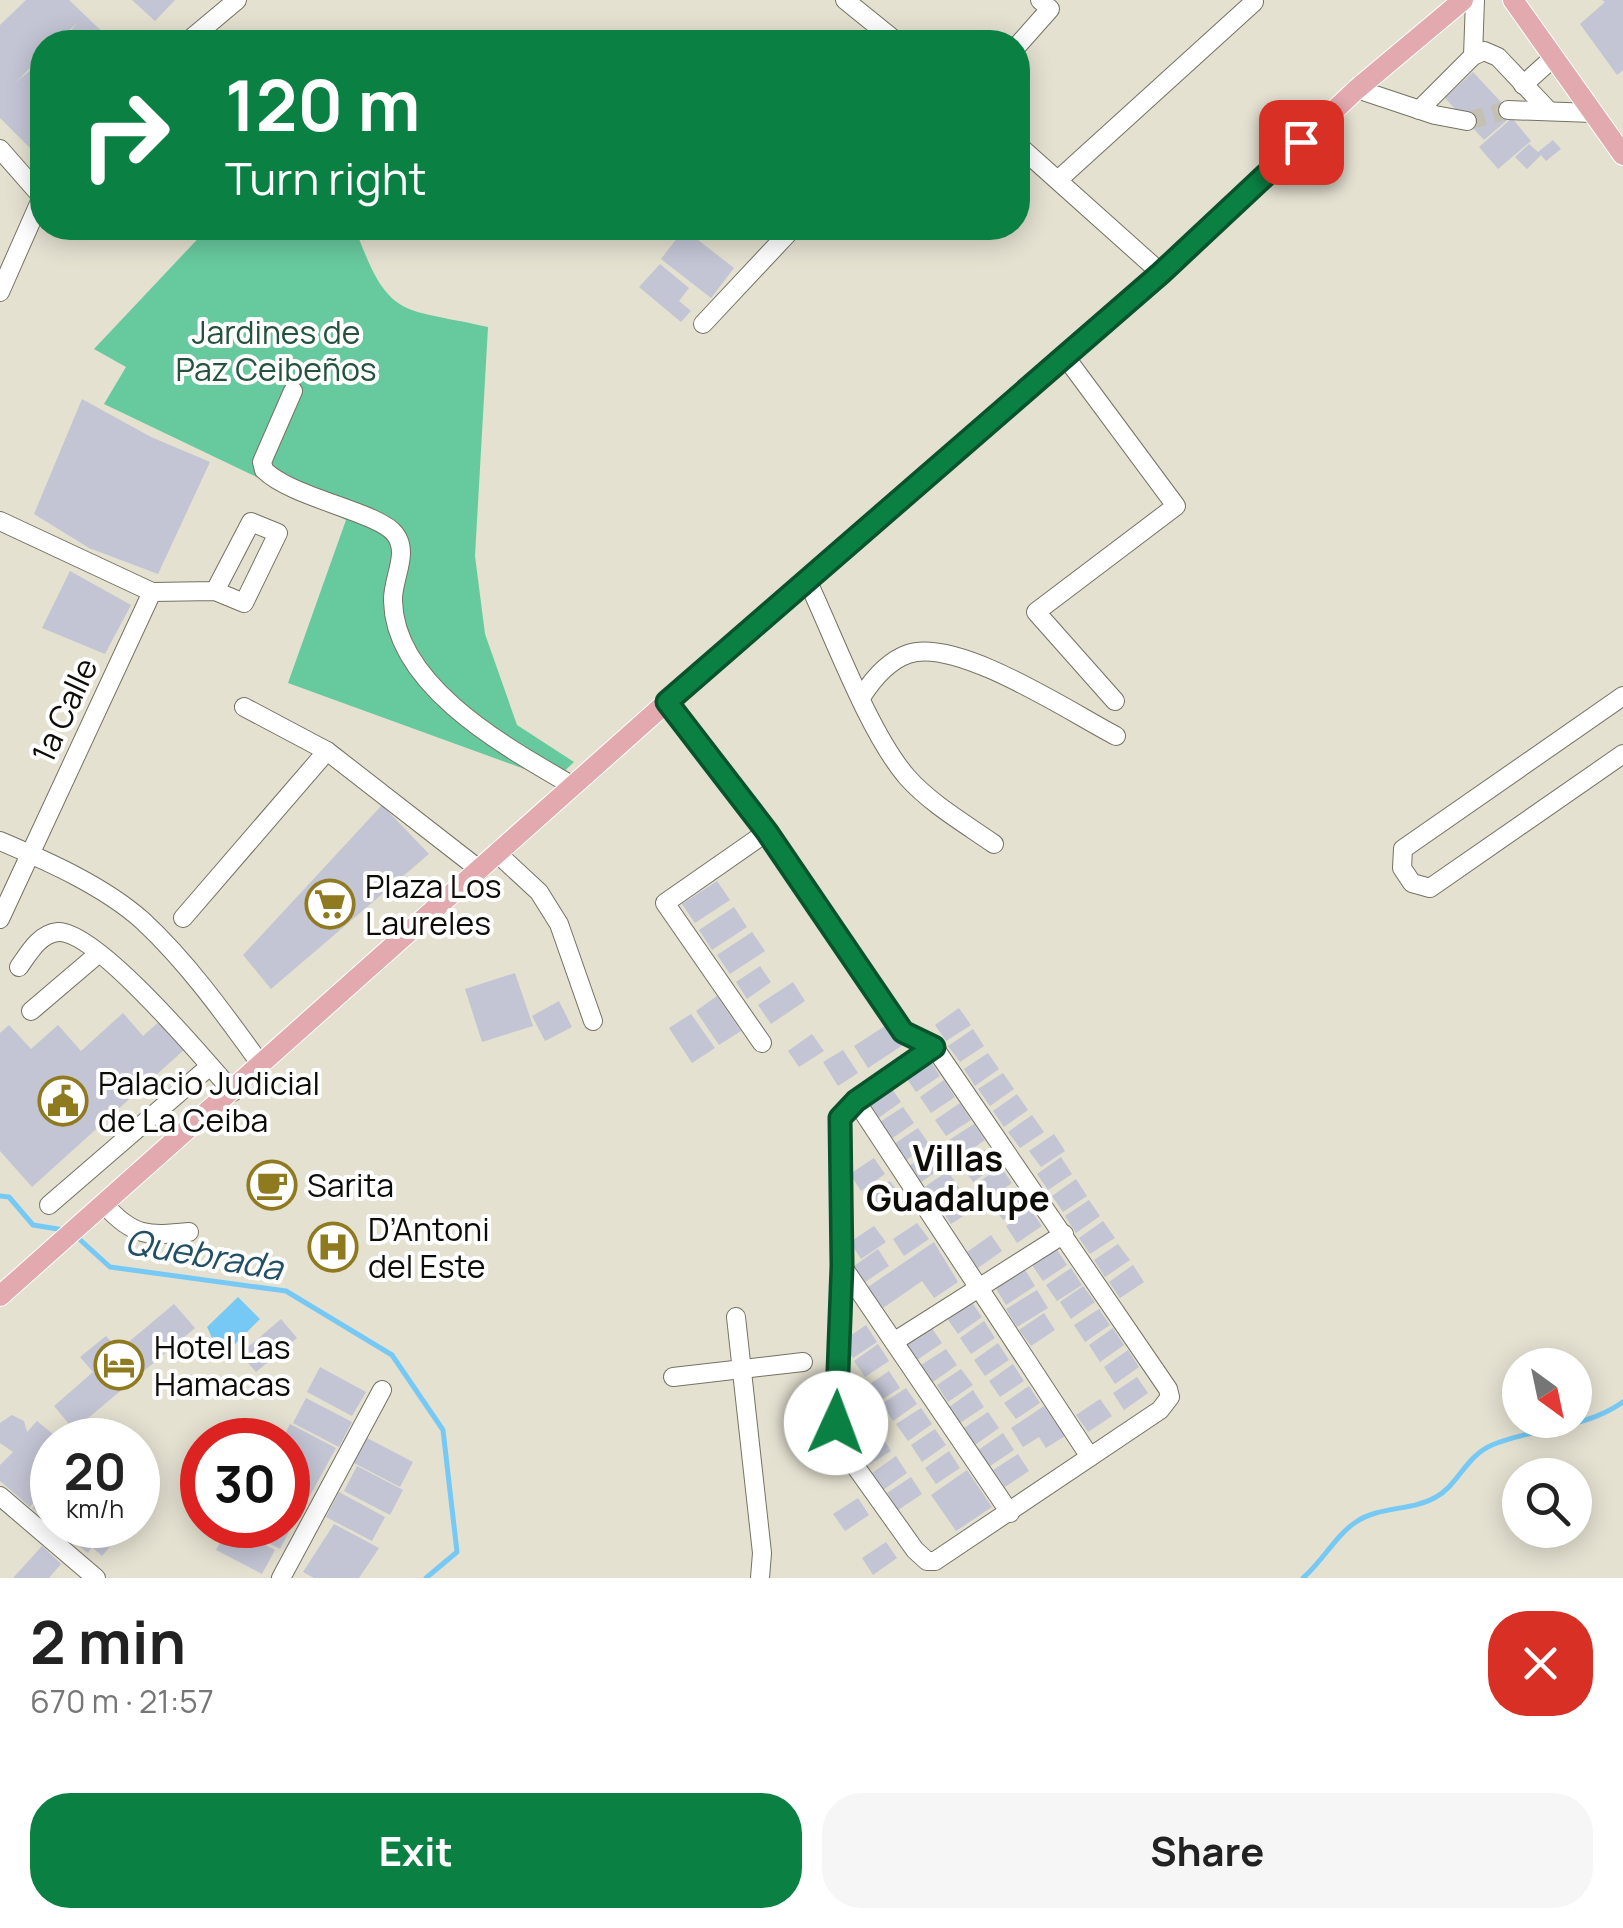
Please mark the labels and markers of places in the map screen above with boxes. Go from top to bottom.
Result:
pin [1259,100,1344,185]
place label: Plaza Los Laureles [365,864,502,945]
supermarket icon: Plaza Los Laureles [304,878,356,930]
place label: Palacio Judicial de La Ceiba [98,1061,320,1142]
public building icon: Palacio Judicial de La Ceiba [37,1075,89,1127]
cafe icon: Sarita [246,1159,298,1211]
place label: Sarita [307,1163,394,1207]
place label: D’Antoni del Este [368,1207,490,1288]
hospital icon: D’Antoni del Este [307,1221,359,1273]
place label: Hotel Las Hamacas [154,1325,291,1406]
hotel icon: Hotel Las Hamacas [93,1339,145,1391]

